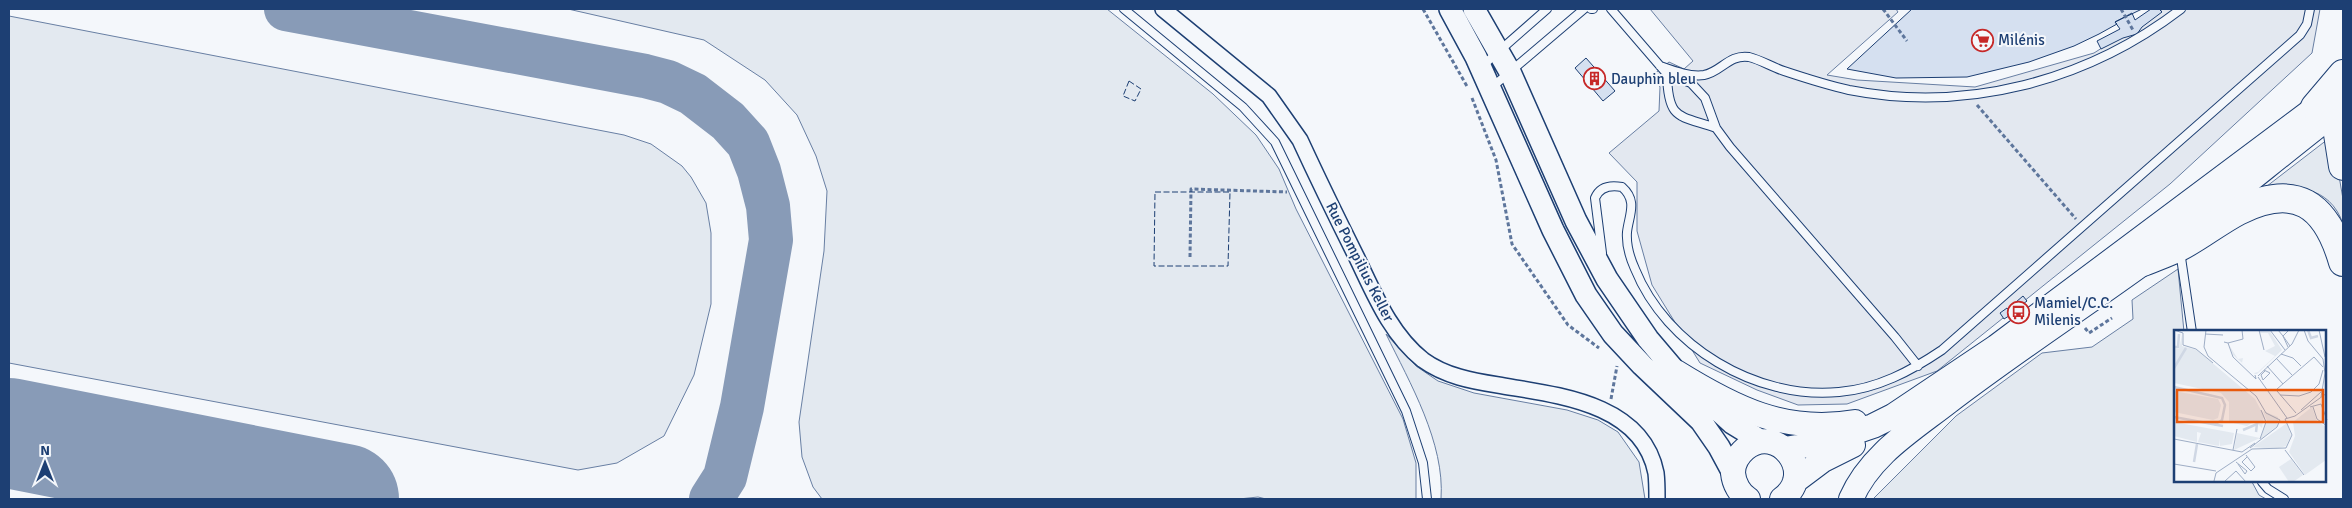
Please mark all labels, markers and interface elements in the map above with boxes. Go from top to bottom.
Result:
supermarket icon: Milénis [1970,28,1994,52]
place label: Milénis [1998,31,2045,49]
building icon: Dauphin bleu [1583,67,1607,91]
place label: Dauphin bleu [1611,70,1696,88]
street label: Rue Pompilius Keller [1322,199,1398,325]
place label: Mamiel/C.C. Milenis [2034,294,2113,329]
bus stop icon: Mamiel/C.C. Milenis [2006,300,2030,324]
inset map [2174,330,2327,483]
north arrow [20,438,70,488]
text: N [40,442,50,459]

